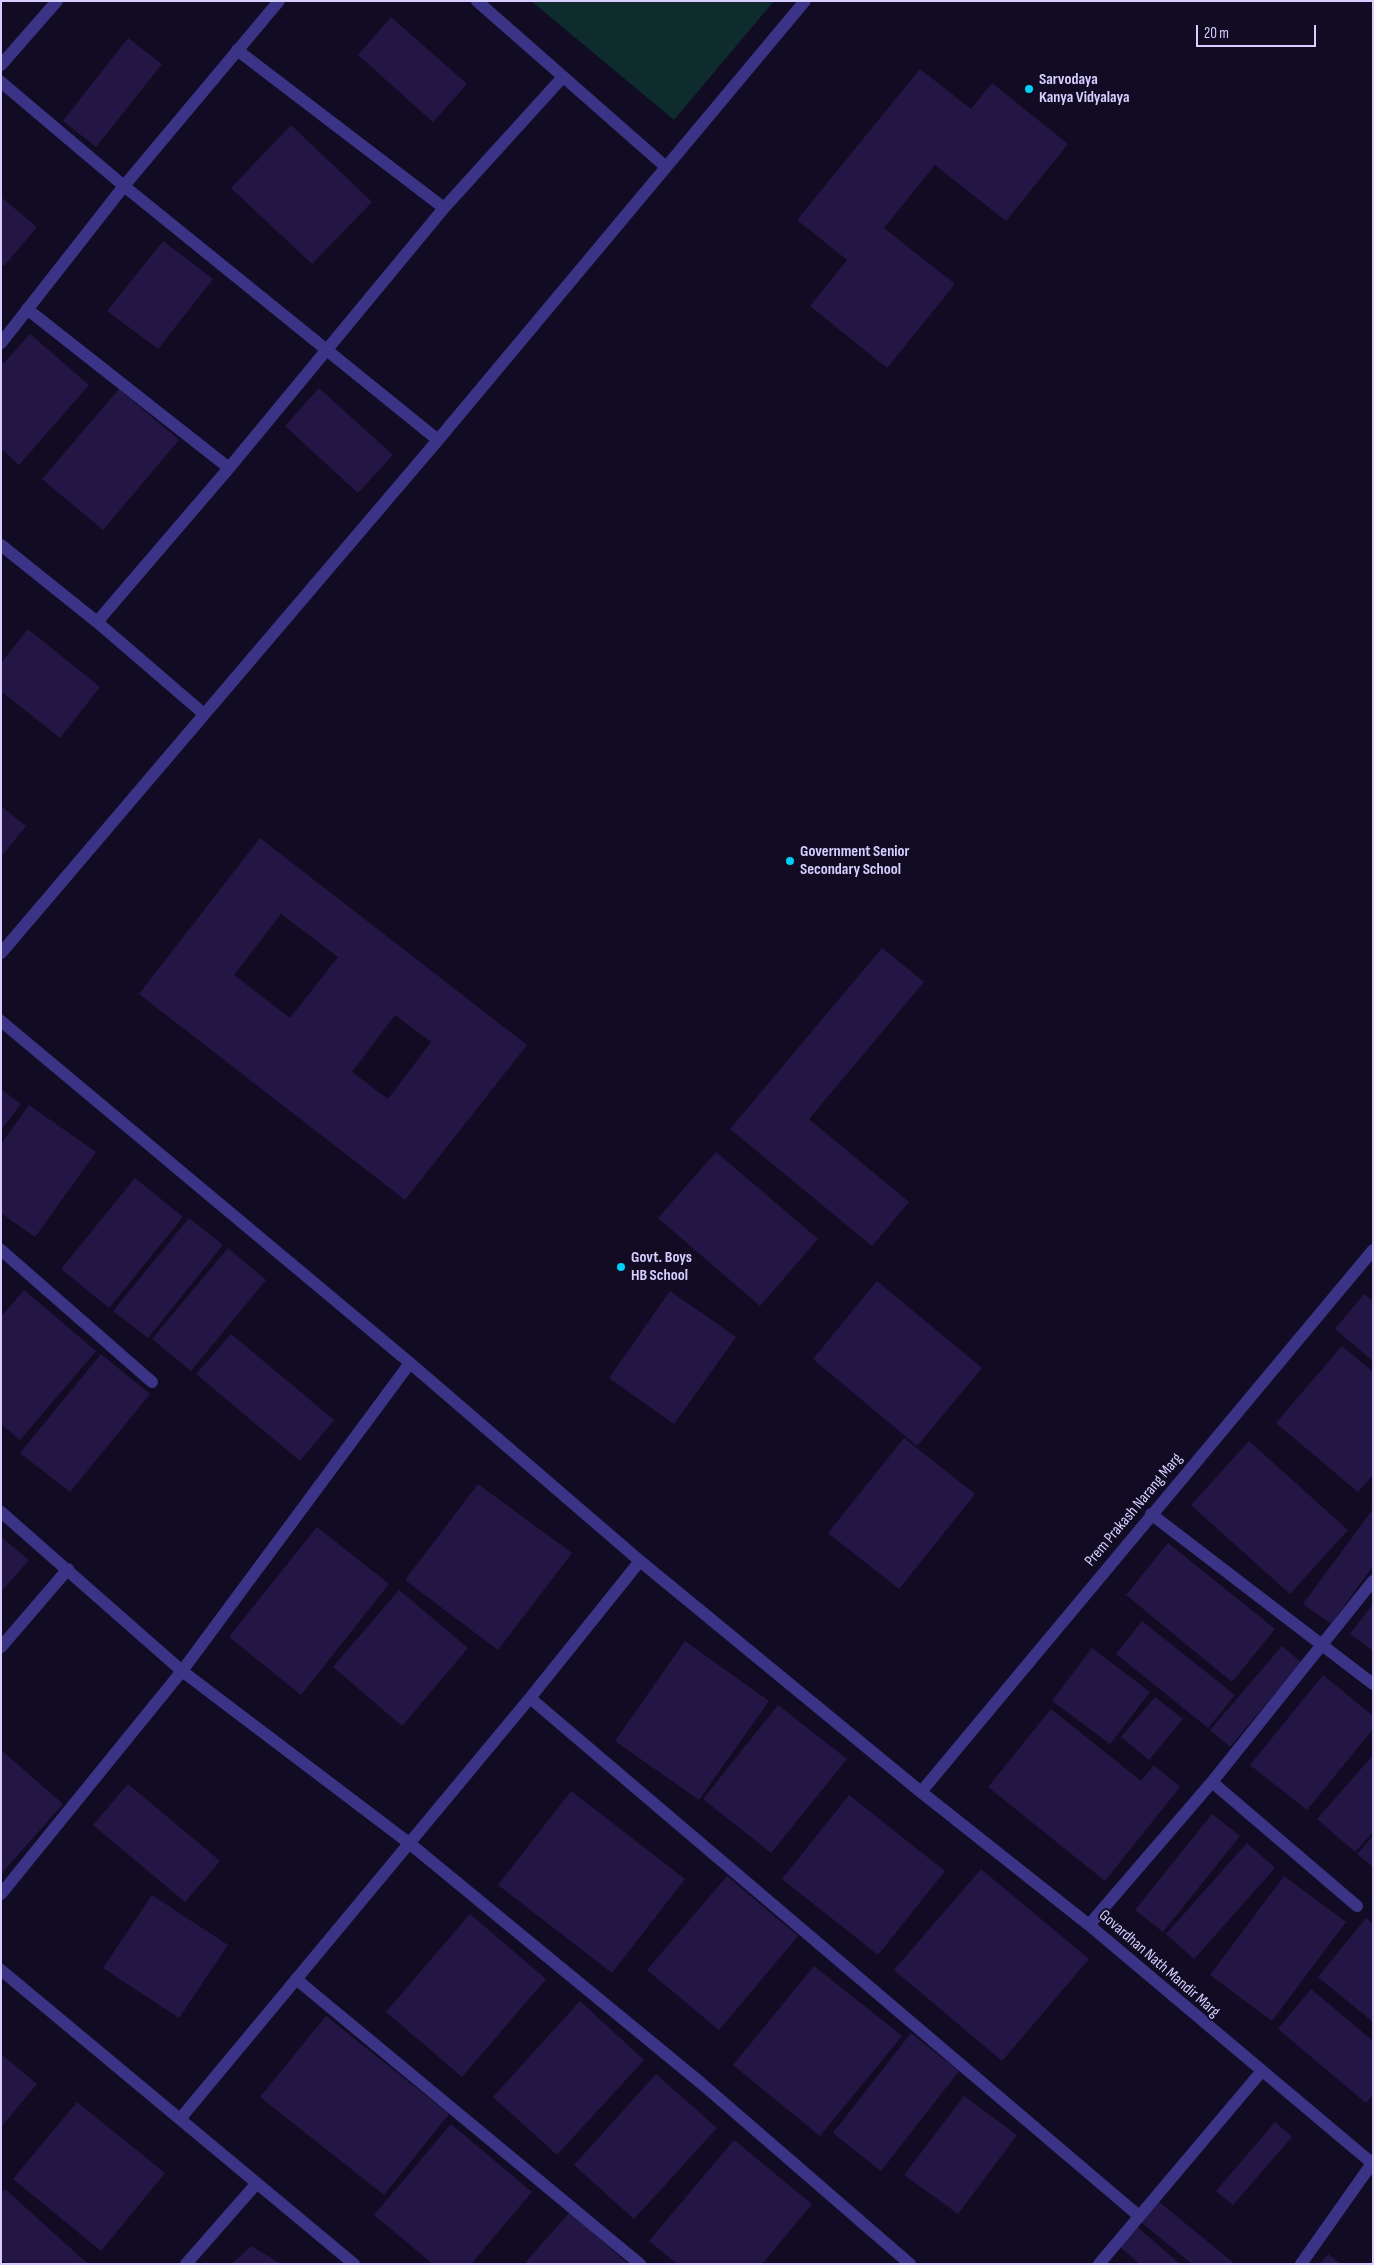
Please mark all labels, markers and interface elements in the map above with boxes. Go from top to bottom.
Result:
scale bar [1199,15,1319,47]
text: 20 m [1204,24,1229,43]
place label: Sarvodaya Kanya Vidyalaya [1039,70,1130,108]
marker: Sarvodaya Kanya Vidyalaya [1023,83,1035,95]
place label: Government Senior Secondary School [800,842,909,880]
marker: Government Senior Secondary School [784,855,796,867]
place label: Govt. Boys HB School [631,1248,692,1286]
marker: Govt. Boys HB School [615,1261,627,1273]
street label: Prem Prakash Narang Marg [1081,1450,1187,1570]
street label: Govardhan Nath Mandir Marg [1095,1906,1223,2022]

